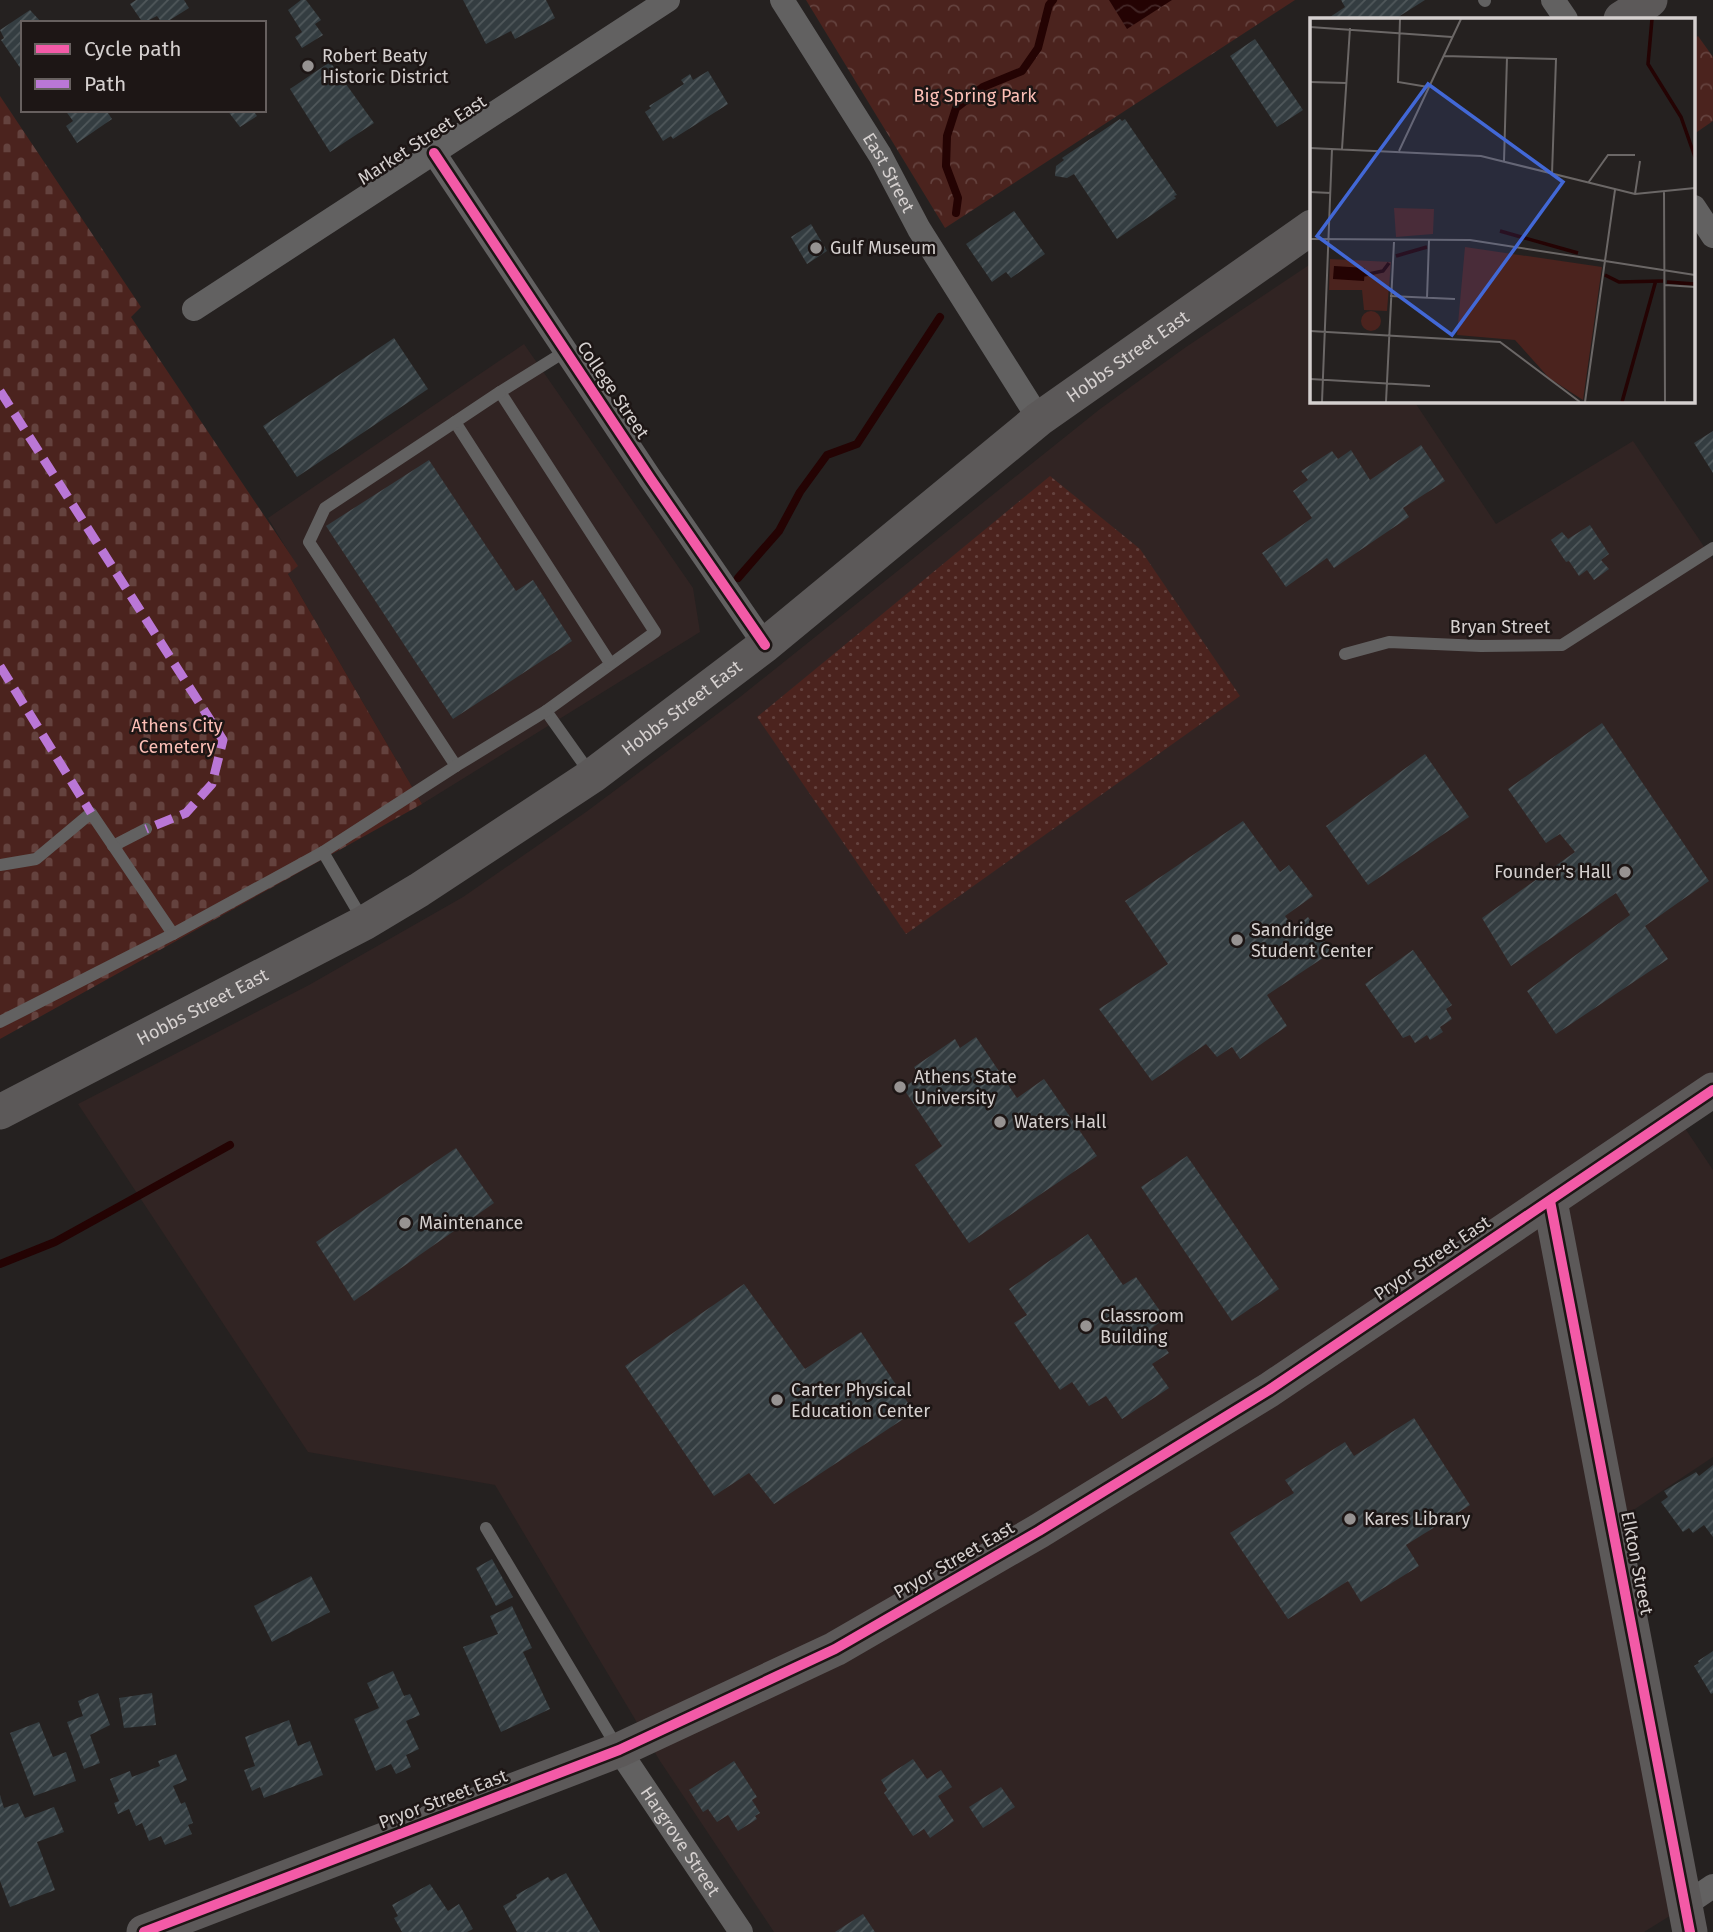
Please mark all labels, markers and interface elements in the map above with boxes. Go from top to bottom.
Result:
inset map [1310,18,1696,402]
legend [21,21,266,112]
text: Cycle path [84,36,182,62]
place label: Robert Beaty Historic District [322,45,449,88]
marker: Robert Beaty Historic District [300,58,316,74]
text: Path [84,71,126,97]
park label: Big Spring Park [914,85,1037,107]
street label: Market Street East [354,90,491,190]
street label: East Street [858,129,920,217]
place label: Gulf Museum [830,237,937,259]
marker: Gulf Museum [808,240,824,256]
street label: Hobbs Street East [1062,306,1194,407]
street label: College Street [572,337,654,443]
street label: Bryan Street [1450,616,1551,638]
street label: Hobbs Street East [617,655,747,761]
park label: Athens City Cemetery [131,715,223,758]
place label: Founder's Hall [1494,861,1611,883]
marker: Founder's Hall [1617,864,1633,880]
place label: Sandridge Student Center [1251,919,1373,962]
marker: Sandridge Student Center [1229,932,1245,948]
street label: Hobbs Street East [133,964,272,1050]
place label: Athens State University [914,1066,1017,1109]
marker: Athens State University [892,1079,908,1095]
place label: Waters Hall [1014,1111,1106,1133]
marker: Waters Hall [992,1114,1008,1130]
street label: Pryor Street East [1370,1211,1495,1305]
place label: Maintenance [419,1212,523,1234]
marker: Maintenance [397,1215,413,1231]
place label: Classroom Building [1100,1305,1184,1348]
marker: Classroom Building [1078,1318,1094,1334]
place label: Carter Physical Education Center [791,1379,930,1422]
marker: Carter Physical Education Center [769,1392,785,1408]
place label: Kares Library [1364,1508,1470,1530]
street label: Elkton Street [1616,1509,1658,1617]
marker: Kares Library [1342,1511,1358,1527]
street label: Pryor Street East [890,1516,1019,1603]
street label: Pryor Street East [376,1764,511,1834]
street label: Hargrove Street [636,1782,725,1901]

